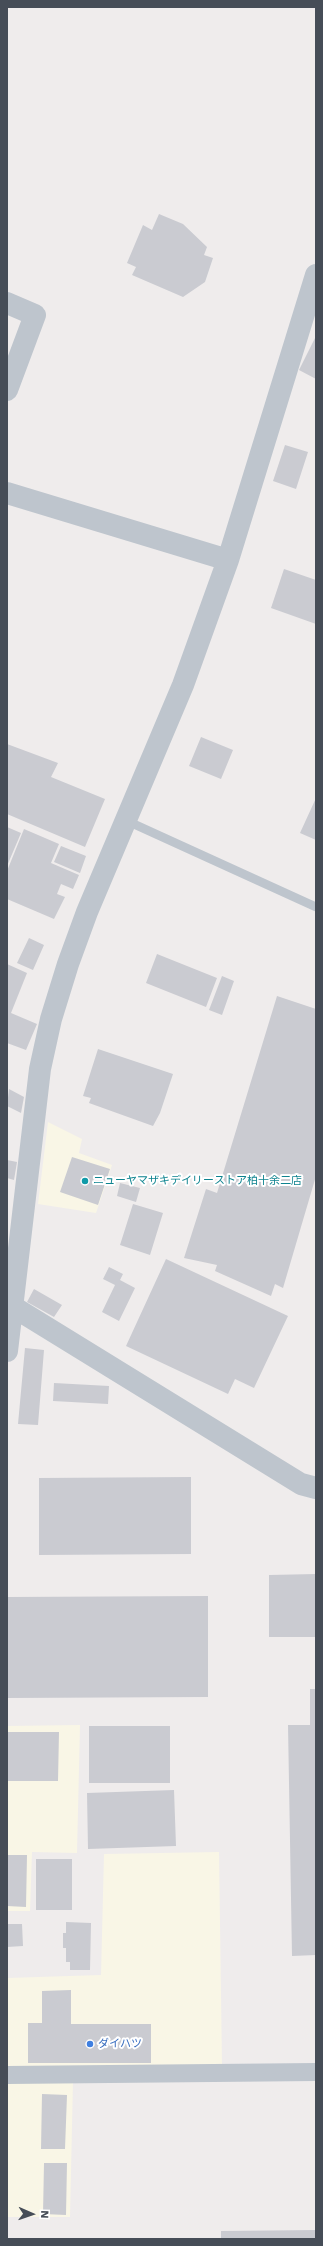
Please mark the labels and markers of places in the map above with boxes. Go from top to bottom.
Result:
place label: ニューヤマザキデイリーストア柏十余二店 [93,1174,302,1188]
marker: ニューヤマザキデイリーストア柏十余二店 [80,1176,90,1186]
place label: ダイハツ [98,2037,142,2051]
marker: ダイハツ [85,2039,95,2049]

